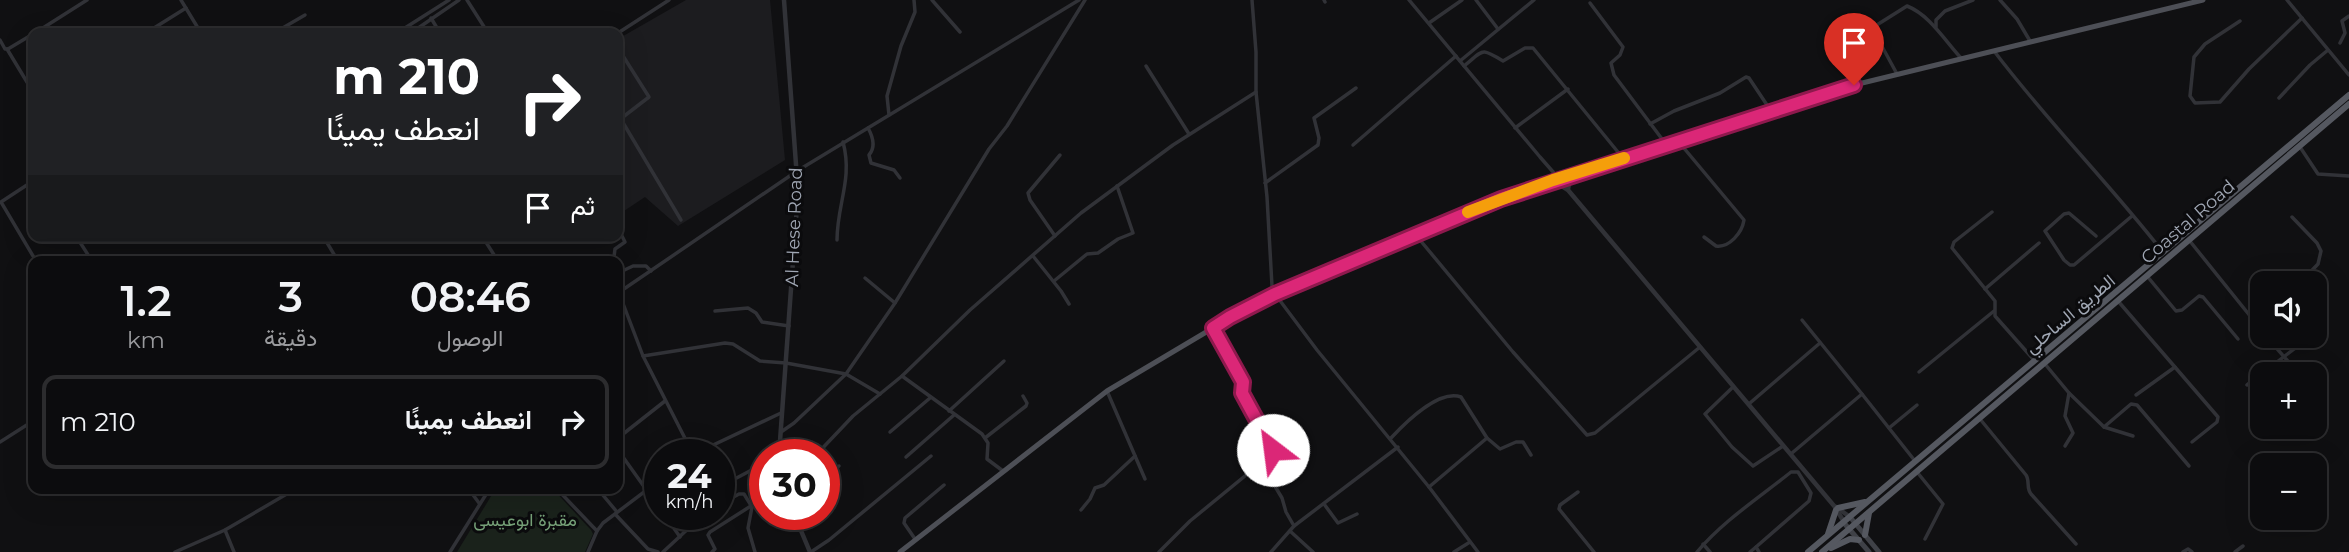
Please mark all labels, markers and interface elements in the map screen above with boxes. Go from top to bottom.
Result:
pin [1824,13,1884,85]
icon: arrive [1835,24,1873,62]
text: 210 m [333,47,480,106]
icon: right [504,56,595,147]
text: انعطف يمينًا [326,109,480,148]
street label: Al Hese Road [781,167,807,287]
street label: Coastal Road [2137,175,2239,269]
icon: arrive [519,189,557,227]
text: ثم [571,190,595,222]
street label: الطريق الساحلي [2020,270,2122,361]
text: 3 [278,271,303,323]
text: 08:46 [410,271,531,323]
map controls [2250,271,2327,530]
button: sound [2250,271,2327,348]
text: 1.2 [120,275,172,327]
text: دقيقة [264,324,317,352]
text: الوصول [437,324,503,352]
text: km [127,326,165,354]
button: + [2250,362,2327,439]
icon: right [553,403,591,441]
text: انعطف يمينًا [405,404,532,436]
text: 210 m [60,406,136,438]
position arrow [1236,413,1310,487]
speed limit sign: 30 [749,439,840,530]
button: − [2250,453,2327,530]
text: 24 [667,454,712,497]
text: km/h [665,491,714,513]
park label: مقبرة ابوعيسى [473,509,577,531]

